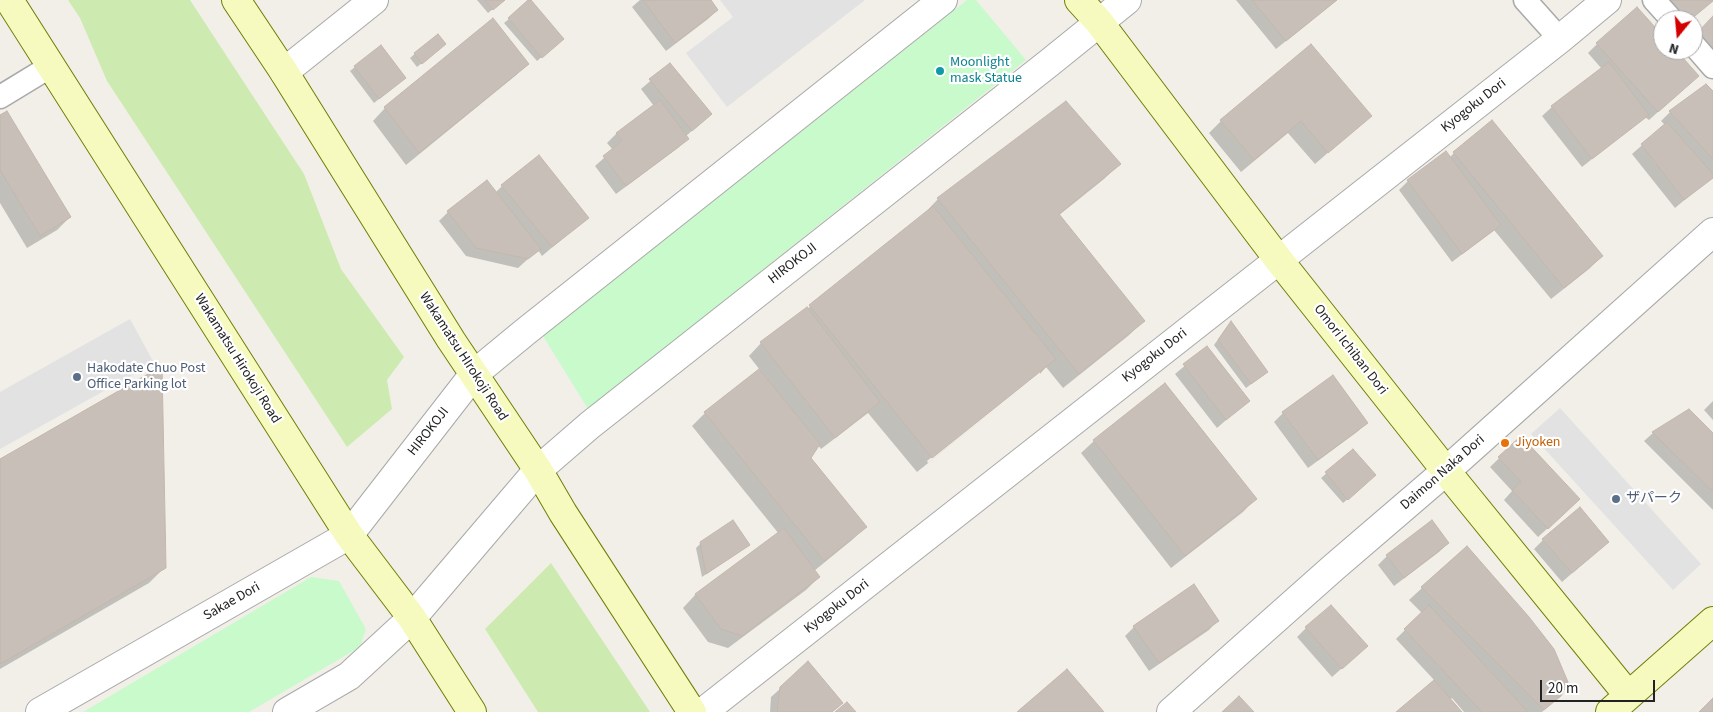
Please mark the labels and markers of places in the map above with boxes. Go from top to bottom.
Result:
place label: Moonlight mask Statue [950,55,1022,88]
marker: Moonlight mask Statue [934,65,946,77]
place label: Hakodate Chuo Post Office Parking lot [87,361,205,394]
marker: Hakodate Chuo Post Office Parking lot [71,371,83,383]
place label: Jiyoken [1515,435,1561,451]
marker: Jiyoken [1499,437,1511,449]
place label: ザパーク [1626,491,1682,507]
marker: ザパーク [1610,493,1622,505]

